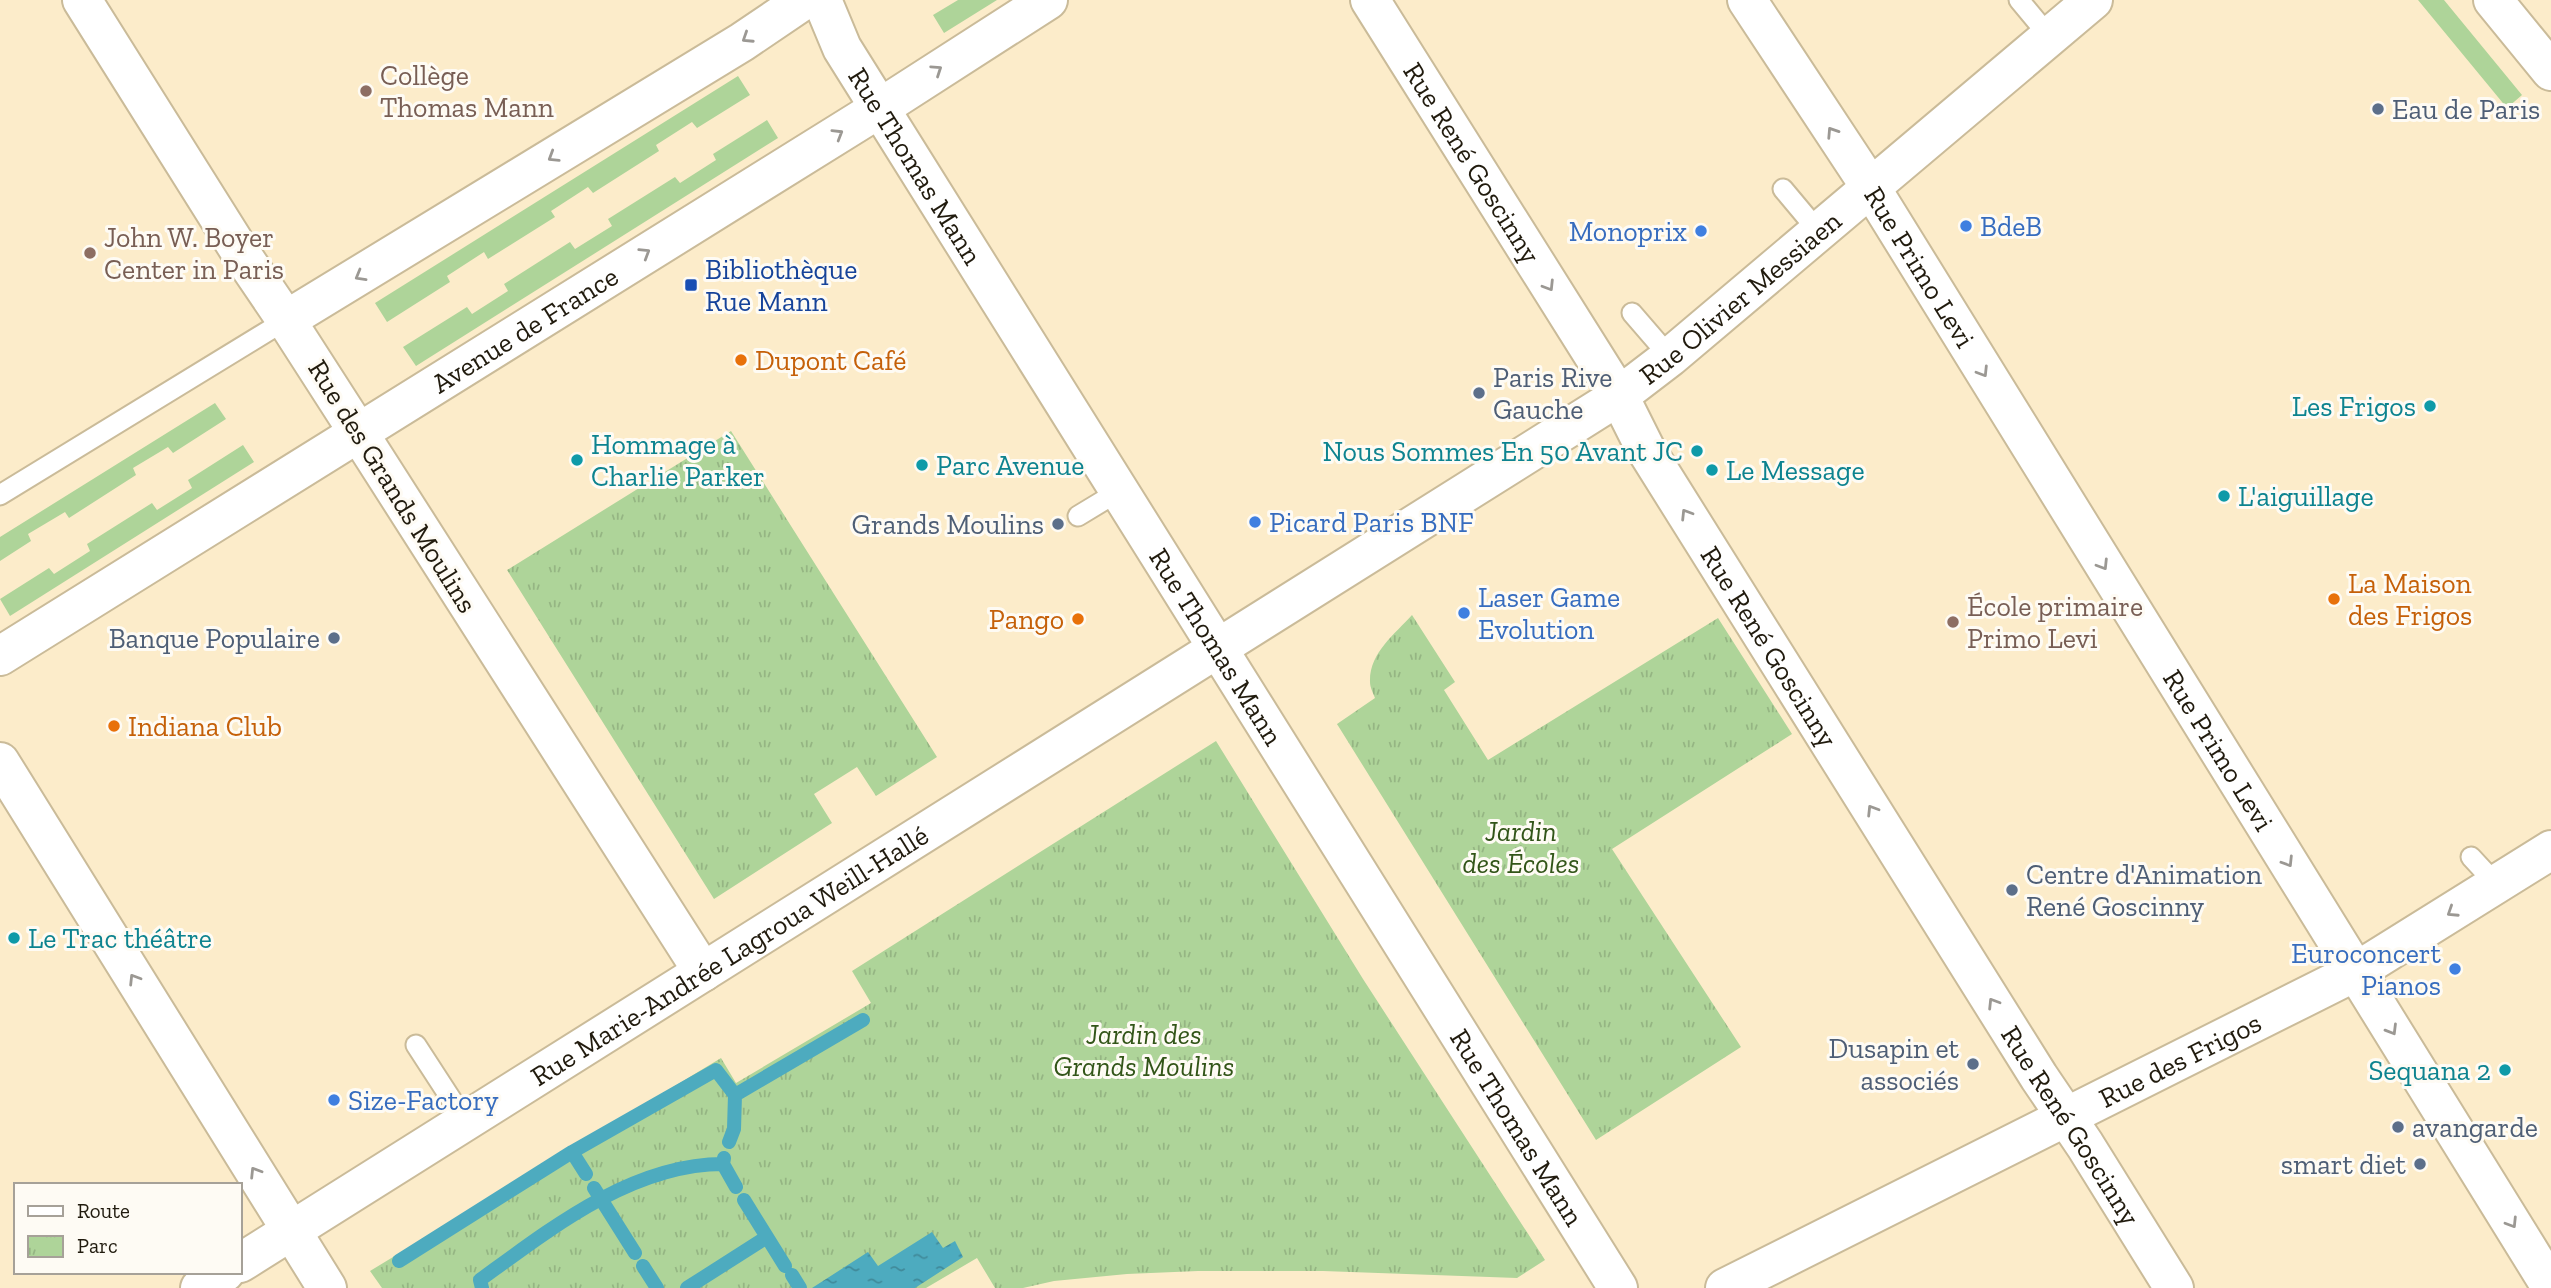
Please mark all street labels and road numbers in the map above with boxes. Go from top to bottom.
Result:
street label: Rue René Goscinny [1396,56,1548,270]
street label: Rue Thomas Mann [841,62,989,271]
street label: Rue Primo Levi [1857,181,1982,354]
street label: Rue Olivier Messiaen [1633,204,1848,391]
street label: Avenue de France [426,259,624,400]
street label: Rue des Grands Moulins [301,354,484,619]
street label: Rue René Goscinny [1694,540,1844,754]
street label: Rue Thomas Mann [1142,542,1290,751]
street label: Rue Primo Levi [2156,664,2281,837]
street label: Rue Marie-Andrée Lagroua Weill-Hallé [525,819,934,1093]
street label: Rue des Frigos [2094,1006,2267,1115]
street label: Rue René Goscinny [1994,1020,2147,1232]
street label: Rue Thomas Mann [1443,1023,1591,1232]

